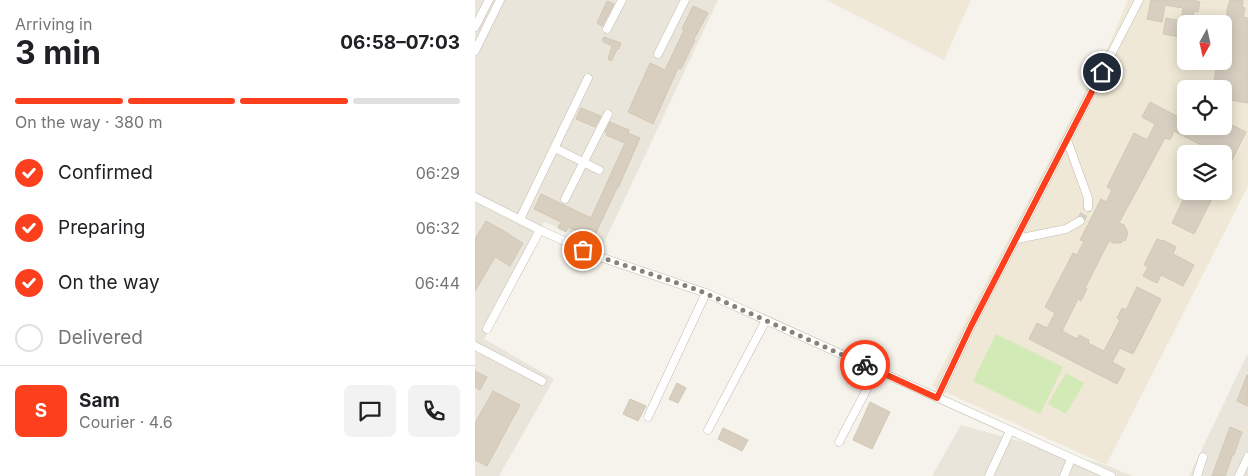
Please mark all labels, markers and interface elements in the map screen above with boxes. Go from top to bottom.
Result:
text: Arriving in [15,14,92,34]
north arrow [1177,15,1233,70]
map controls [1177,15,1232,200]
text: 06:58–07:03 [340,31,460,54]
text: 3 min [15,33,101,72]
pin [1081,51,1123,93]
icon: home [1088,58,1116,86]
button: locate [1177,80,1232,135]
text: On the way · 380 m [15,112,163,132]
button: layers [1177,145,1232,200]
icon: check [15,159,43,187]
text: Confirmed [58,161,153,184]
text: 06:29 [416,163,460,183]
icon: check [15,214,43,242]
text: Preparing [58,216,145,239]
text: 06:32 [416,218,460,238]
pin [562,229,604,271]
icon: bag [569,236,597,264]
icon: check [15,269,43,297]
text: On the way [58,271,160,294]
text: 06:44 [415,273,460,293]
text: Delivered [58,326,143,349]
courier [840,340,890,390]
icon: bike [851,351,879,379]
button: chat [344,385,396,437]
button: phone [408,385,460,437]
text: Sam [79,389,120,412]
text: S [35,399,47,422]
text: Courier · 4.6 [79,412,173,432]

